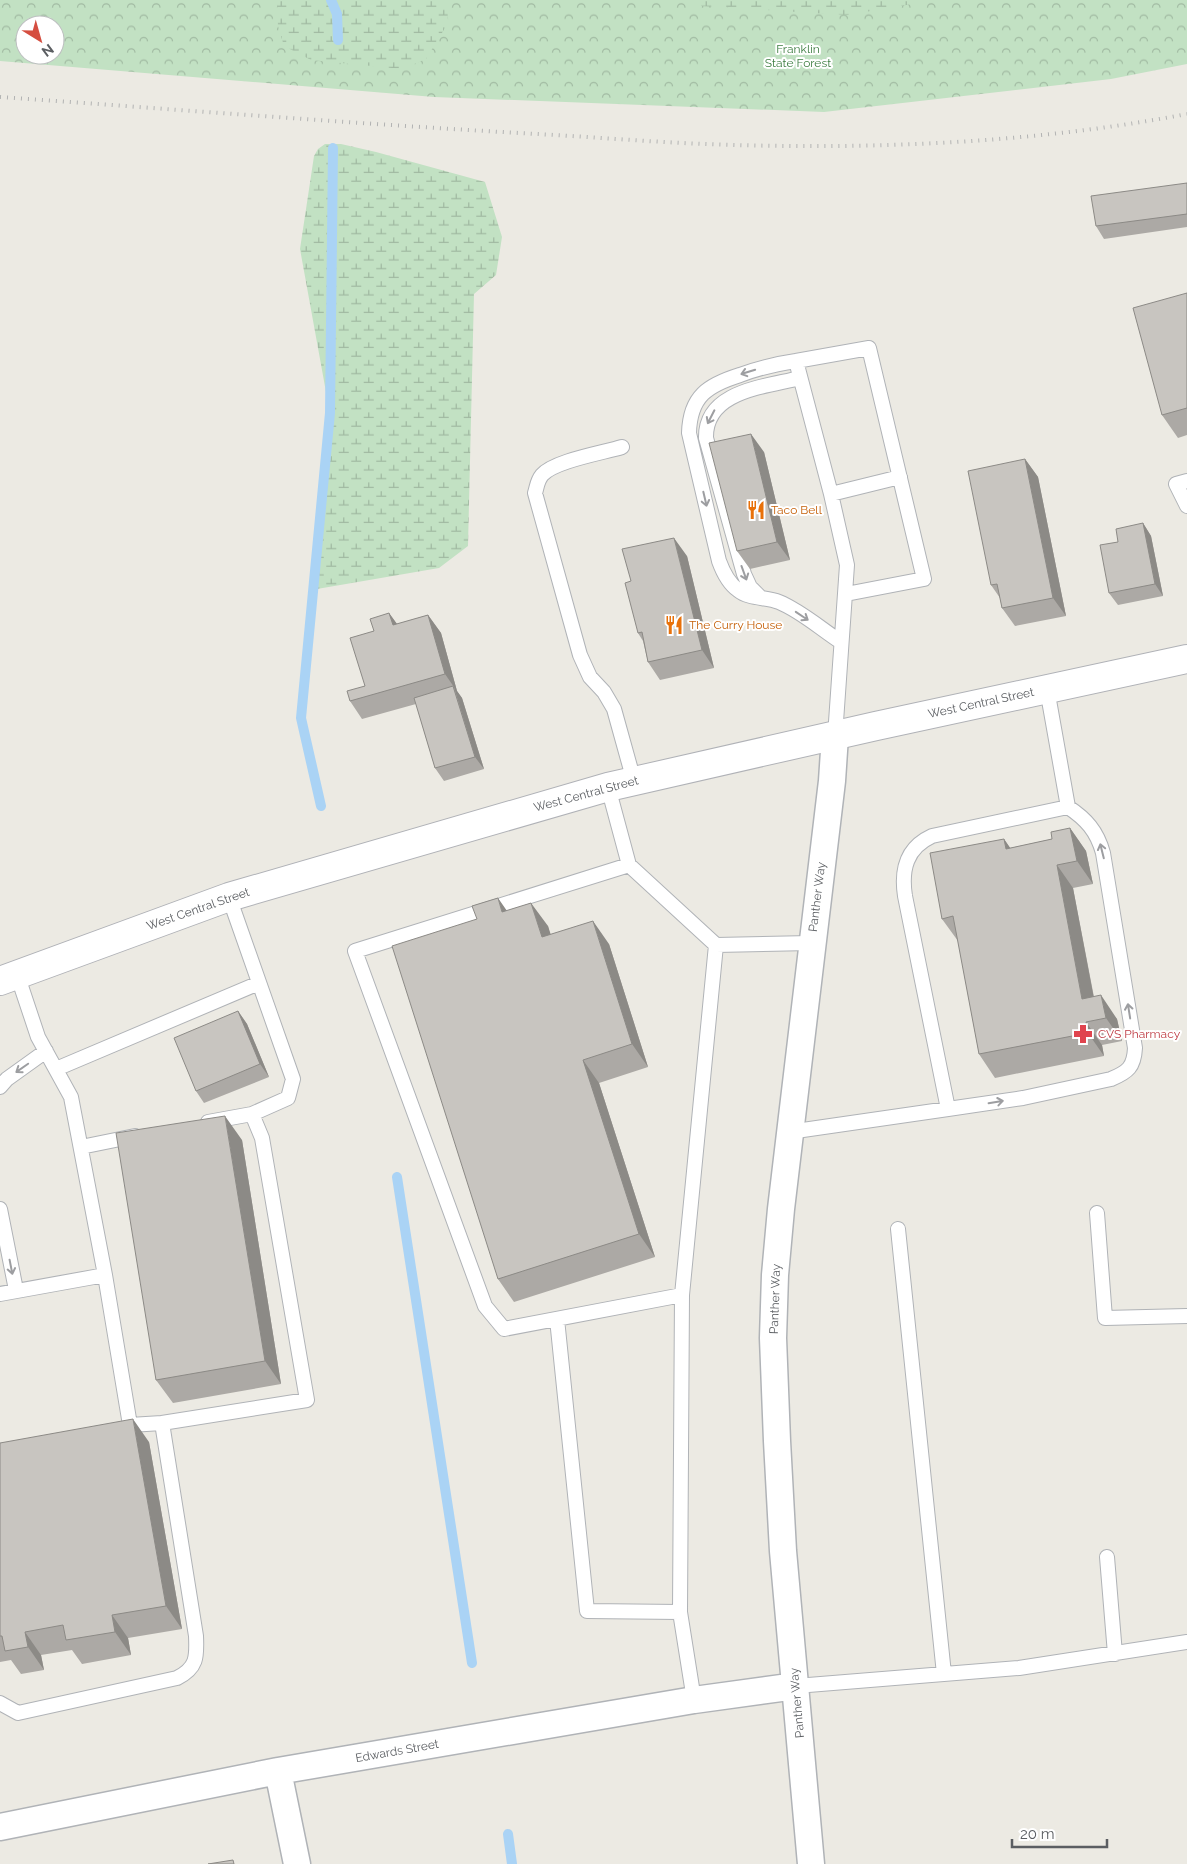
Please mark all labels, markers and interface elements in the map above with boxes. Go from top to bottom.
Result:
north arrow [15,15,65,65]
text: N [39,41,57,60]
park label: Franklin State Forest [765,42,831,70]
one-way arrow [741,368,757,377]
one-way arrow [706,409,715,424]
one-way arrow [701,491,710,507]
restaurant icon: Taco Bell [745,499,767,521]
place label: Taco Bell [771,503,823,517]
one-way arrow [740,565,749,580]
one-way arrow [795,611,809,621]
restaurant icon: The Curry House [663,614,685,636]
place label: The Curry House [689,618,782,632]
street label: West Central Street [927,685,1035,721]
street label: West Central Street [532,773,640,815]
one-way arrow [1097,844,1106,860]
street label: Panther Way [806,861,828,933]
street label: West Central Street [145,885,251,933]
one-way arrow [1124,1004,1134,1020]
pharmacy icon: CVS Pharmacy [1072,1023,1094,1045]
place label: CVS Pharmacy [1098,1027,1181,1041]
one-way arrow [15,1063,29,1073]
one-way arrow [988,1096,1004,1106]
one-way arrow [7,1259,17,1275]
street label: Panther Way [767,1263,783,1334]
street label: Panther Way [787,1667,807,1739]
street label: Edwards Street [354,1737,440,1765]
scale bar [1012,1816,1107,1848]
text: 20 m [1020,1825,1055,1843]

